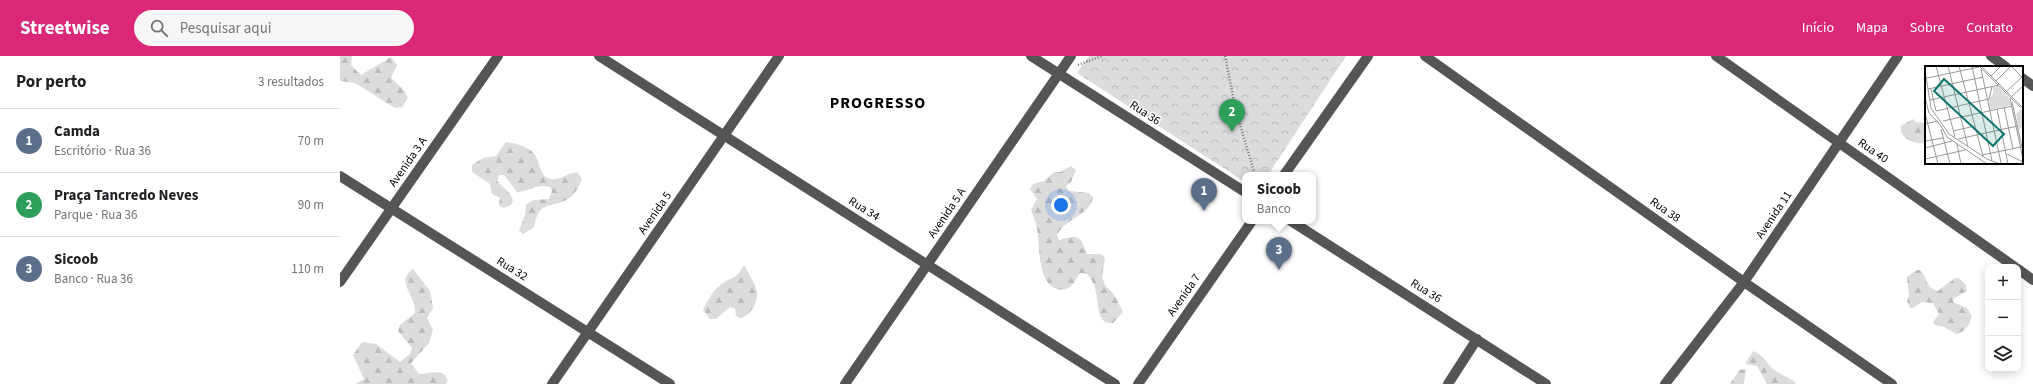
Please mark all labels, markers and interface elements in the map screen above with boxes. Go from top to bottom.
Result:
search box [134,10,414,46]
text: Streetwise [20,15,110,42]
icon: search [148,17,170,39]
text: Pesquisar aqui [180,18,272,39]
text: Início [1802,18,1834,38]
text: Mapa [1856,18,1888,38]
text: Sobre [1910,18,1944,38]
text: Contato [1966,18,2013,38]
inset map [1925,66,2023,164]
text: Por perto [16,70,86,94]
text: 3 resultados [258,73,324,91]
district label: PROGRESSO [830,92,926,114]
street label: Rua 36 [1126,97,1164,129]
pin: 2 [1219,99,1245,132]
text: Camda [54,121,100,142]
text: 1 [26,132,32,150]
text: 70 m [298,132,324,150]
street label: Avenida 3 A [385,133,432,190]
street label: Rua 40 [1854,134,1892,168]
text: Escritório · Rua 36 [54,142,151,160]
popup [1242,172,1316,224]
pin: 1 [1191,178,1217,211]
text: Sicoob [1257,179,1301,200]
street label: Avenida 5 A [924,184,970,242]
text: Praça Tancredo Neves [54,185,198,206]
street label: Avenida 5 [634,188,676,238]
street label: Avenida 11 [1752,188,1796,242]
street label: Rua 34 [845,193,883,225]
street label: Rua 38 [1646,193,1684,227]
your location [1051,195,1071,215]
text: 2 [26,196,32,214]
text: 90 m [298,196,324,214]
text: Banco [1257,200,1291,218]
text: Parque · Rua 36 [54,206,137,224]
pin: 3 [1266,237,1292,270]
text: Sicoob [54,249,98,270]
street label: Rua 32 [493,253,531,285]
text: 3 [26,260,32,278]
text: 110 m [291,260,324,278]
map controls [1985,264,2021,372]
button: + [1985,264,2021,300]
text: Banco · Rua 36 [54,270,133,288]
street label: Avenida 7 [1163,270,1205,320]
street label: Rua 36 [1407,275,1445,307]
button: − [1985,300,2021,336]
button: layers [1985,336,2021,372]

